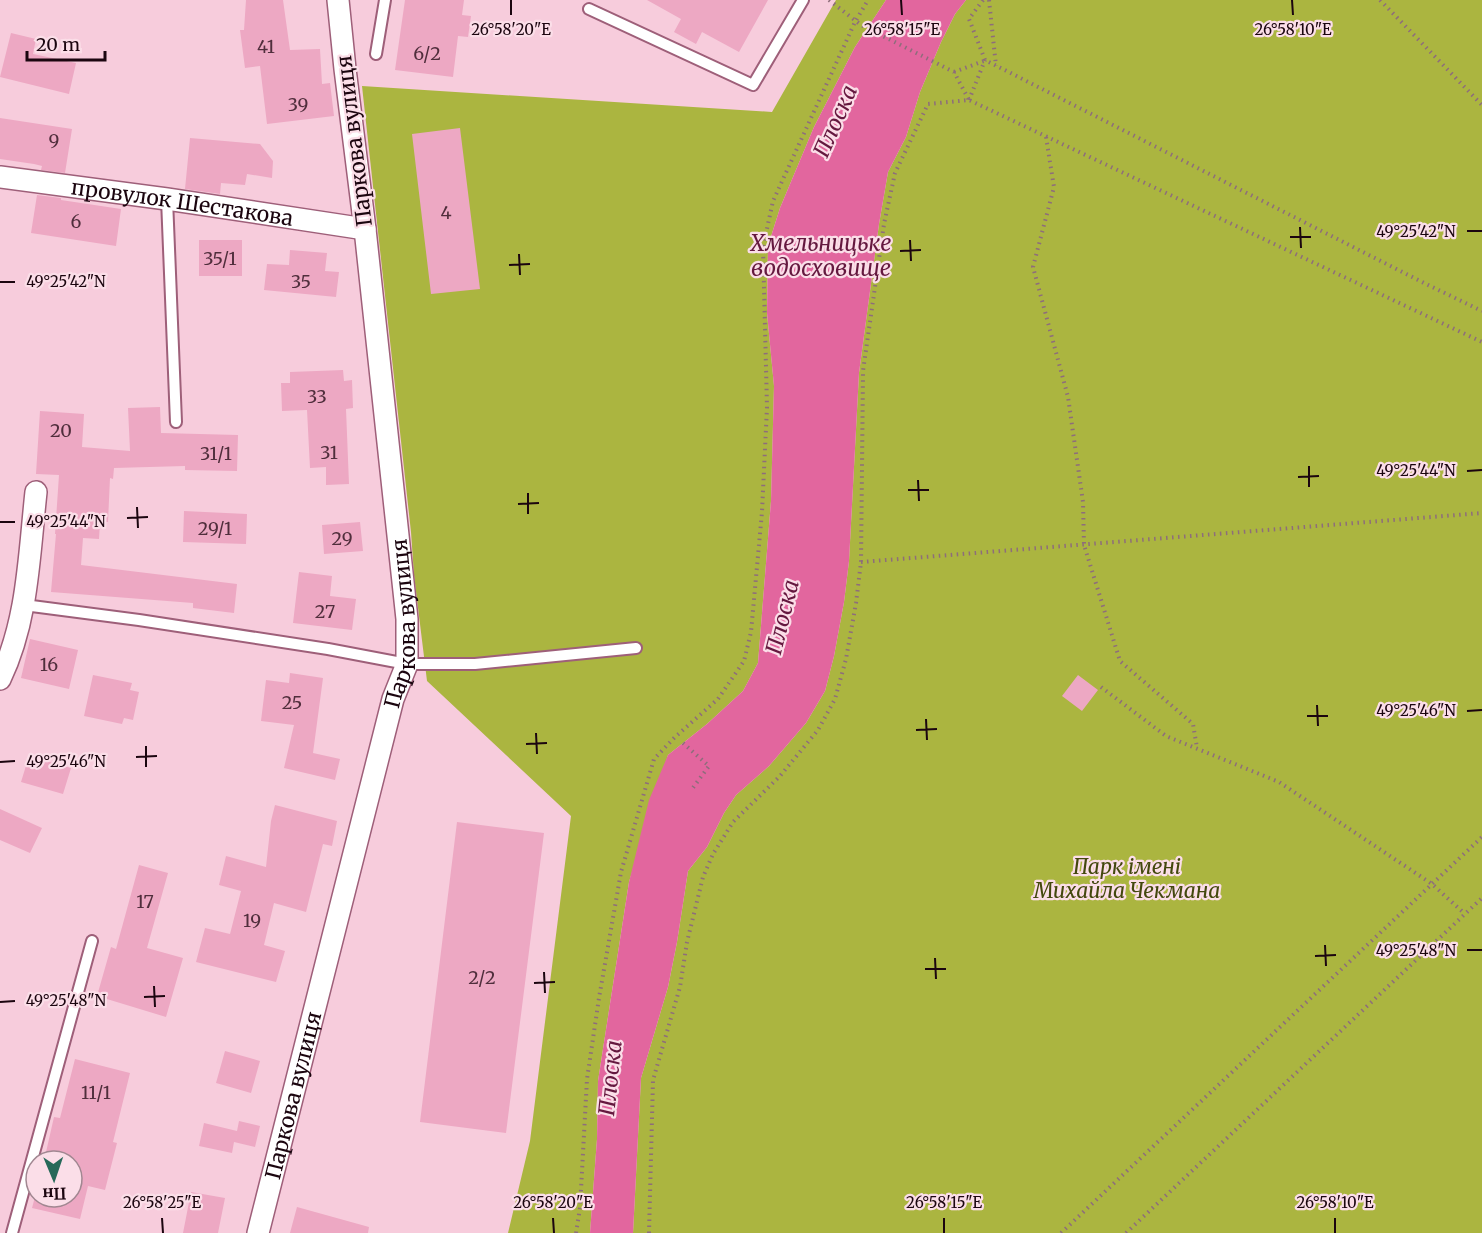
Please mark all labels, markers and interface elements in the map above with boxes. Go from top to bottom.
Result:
text: 26°58'20"E [471,20,551,39]
text: 26°58'15"E [864,20,940,39]
text: 26°58'10"E [1255,20,1332,39]
scale bar [27,24,105,62]
text: 20 m [36,33,80,56]
house number: 41 [257,35,275,58]
house number: 6/2 [413,42,441,65]
street label: Паркова вулиця [330,54,378,228]
water label: Плоска [807,81,863,161]
house number: 39 [288,93,308,116]
house number: 9 [49,129,59,152]
street label: провулок Шестакова [70,173,295,231]
house number: 4 [440,201,452,224]
house number: 6 [71,210,82,233]
text: 49°25'42"N [1376,222,1456,241]
water label: Хмельницьке водосховище [750,229,891,282]
house number: 35/1 [203,247,237,270]
house number: 35 [291,270,311,293]
text: 49°25'42"N [26,272,106,291]
house number: 33 [307,385,327,408]
house number: 20 [50,419,72,442]
house number: 31 [320,441,338,464]
house number: 31/1 [200,442,232,465]
text: 49°25'44"N [1376,461,1456,480]
text: 49°25'44"N [26,512,106,531]
house number: 29/1 [198,517,232,540]
house number: 29 [331,527,353,550]
street label: Паркова вулиця [378,537,421,711]
water label: Плоска [759,577,805,657]
house number: 27 [315,600,335,623]
house number: 16 [40,653,58,676]
house number: 25 [282,691,302,714]
text: 49°25'46"N [1376,701,1456,720]
text: 49°25'46"N [26,752,106,771]
park label: Парк імені Михайла Чекмана [1033,853,1220,904]
house number: 17 [136,890,154,913]
house number: 19 [243,909,261,932]
text: 49°25'48"N [1376,941,1457,960]
house number: 2/2 [468,966,496,989]
text: 49°25'48"N [26,991,107,1010]
street label: Паркова вулиця [259,1009,327,1182]
water label: Плоска [592,1039,628,1117]
house number: 11/1 [81,1081,111,1104]
north arrow [24,1149,84,1209]
text: Пн [42,1184,67,1204]
text: 26°58'25"E [123,1193,201,1212]
text: 26°58'20"E [513,1193,593,1212]
text: 26°58'15"E [906,1193,982,1212]
text: 26°58'10"E [1297,1193,1374,1212]

